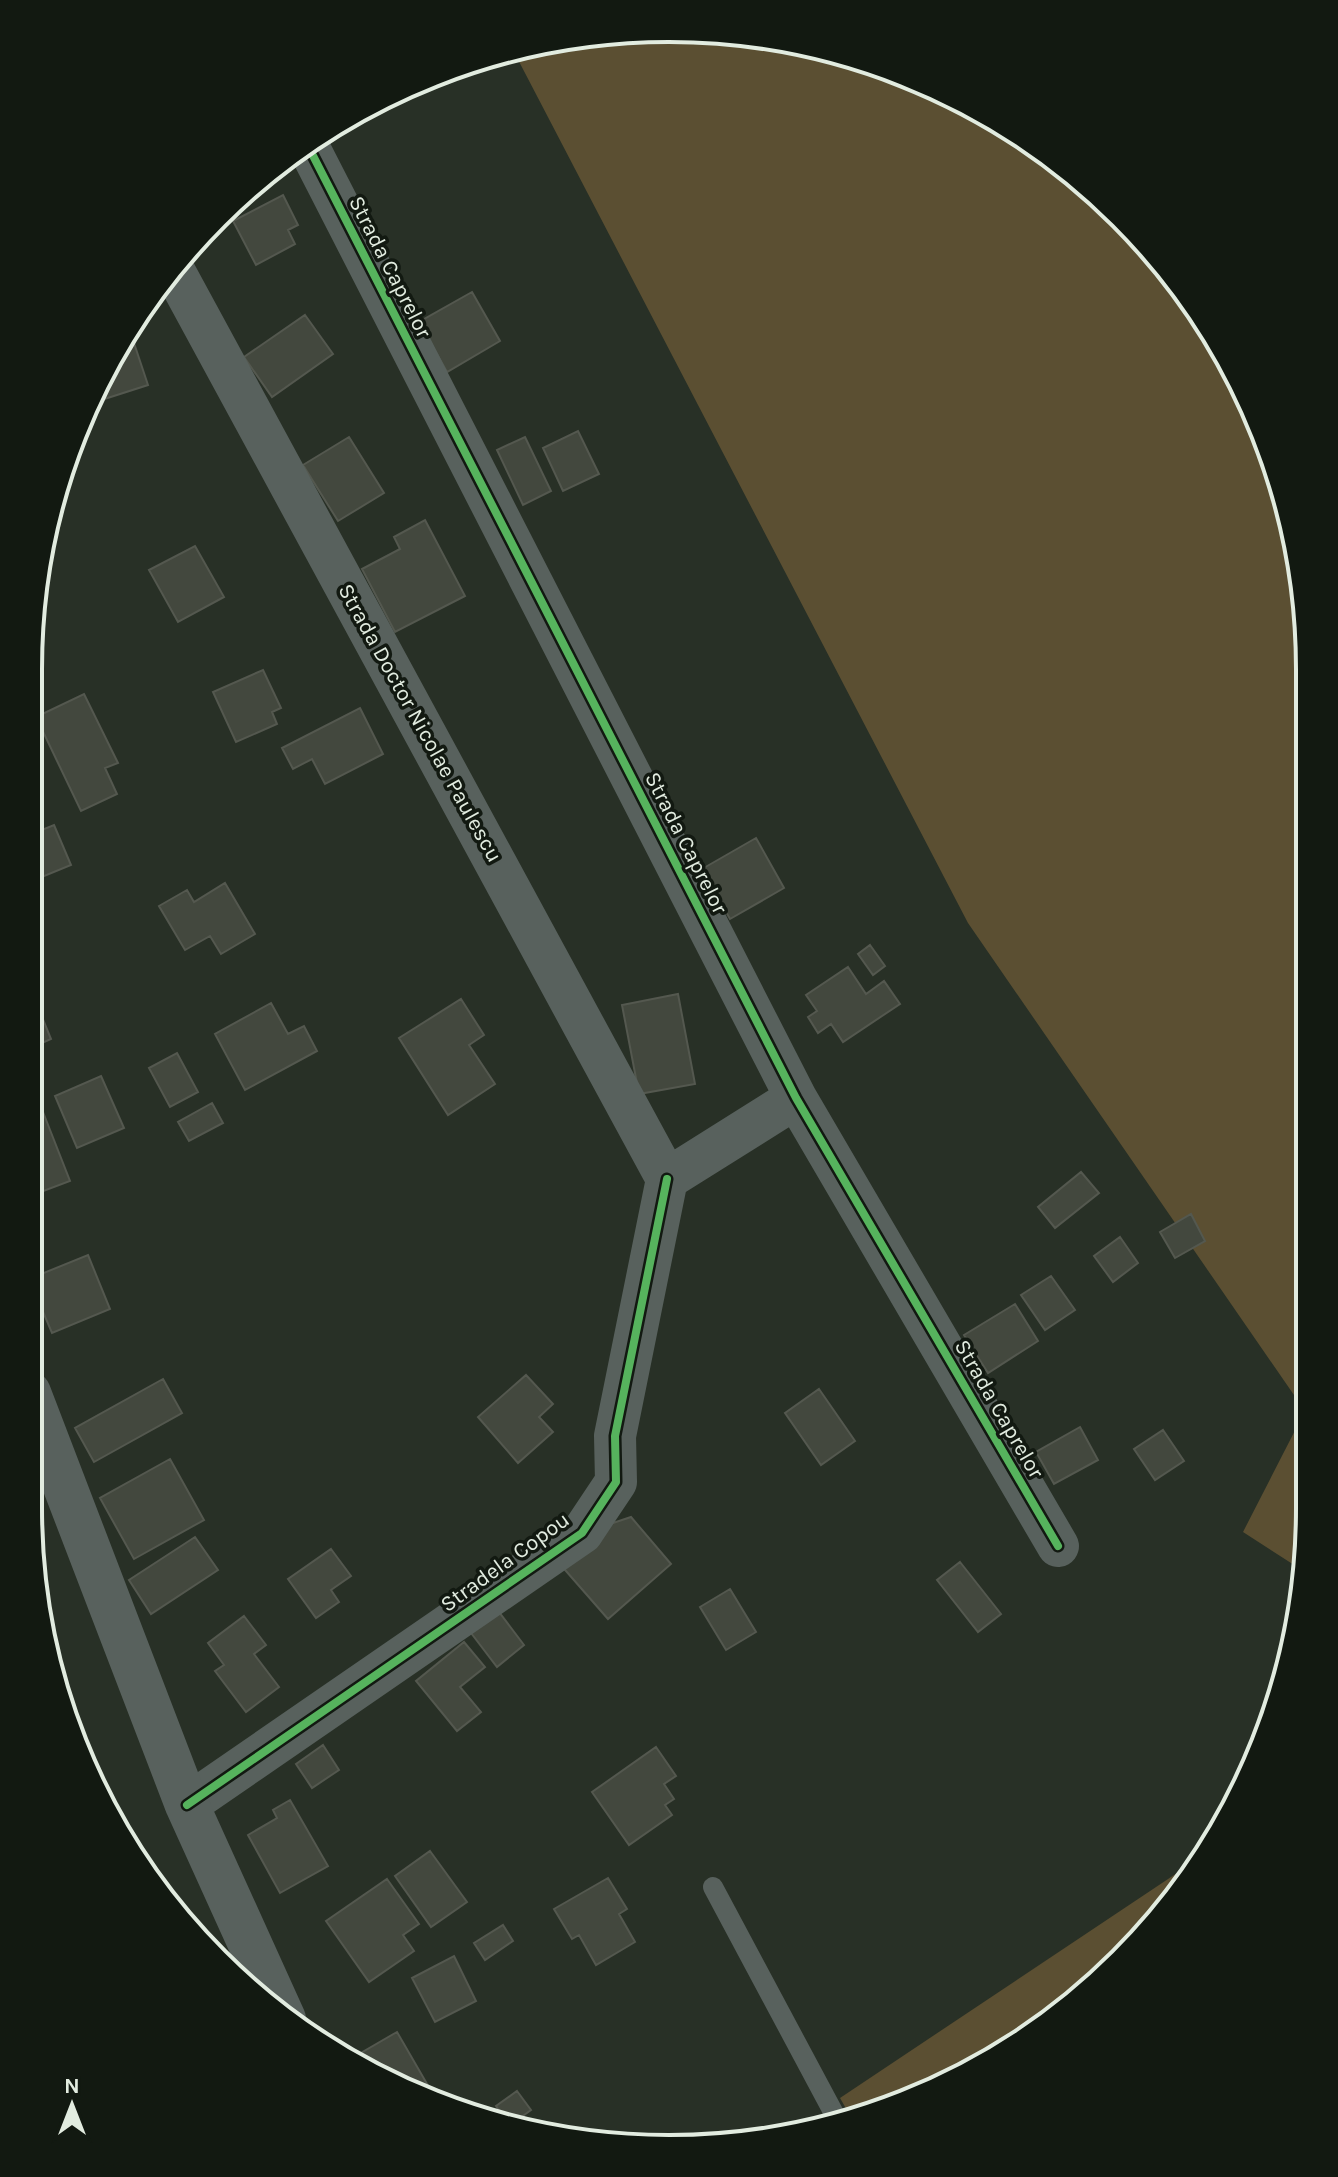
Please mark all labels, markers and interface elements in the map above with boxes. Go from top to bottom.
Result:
street label: Strada Caprelor [343,192,437,342]
street label: Strada Doctor Nicolae Paulescu [332,579,508,867]
street label: Strada Caprelor [639,768,733,918]
street label: Strada Caprelor [949,1335,1049,1483]
street label: Stradela Copou [435,1506,575,1618]
north arrow [32,2065,112,2145]
text: N [64,2073,80,2099]

